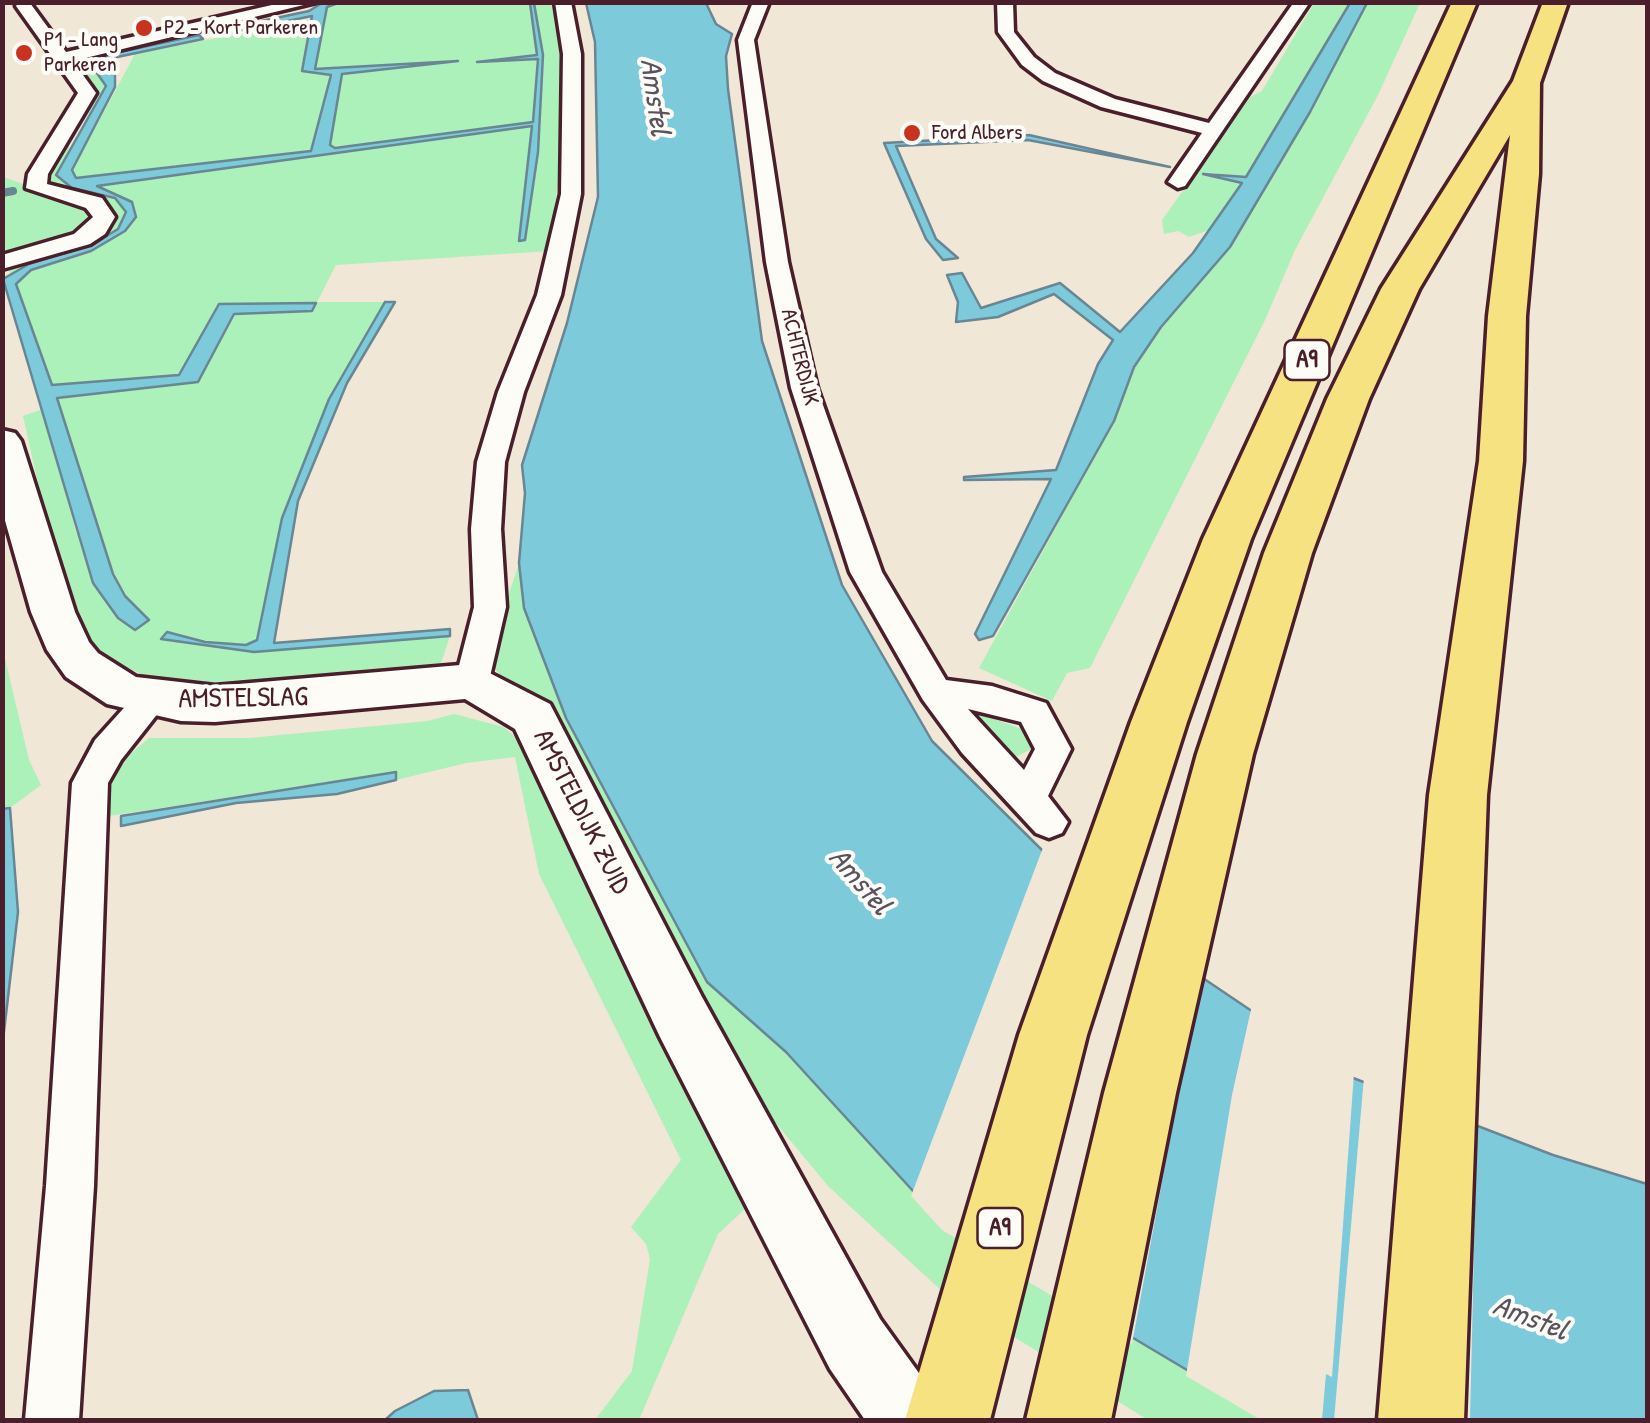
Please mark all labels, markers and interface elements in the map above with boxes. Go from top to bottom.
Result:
place label: P2 - Kort Parkeren [164,15,318,41]
marker: P2 - Kort Parkeren [133,17,155,39]
place label: P1 - Lang Parkeren [44,27,118,78]
marker: P1 - Lang Parkeren [13,42,35,64]
water label: Amstel [631,56,677,138]
place label: Ford Albers [932,120,1023,146]
marker: Ford Albers [901,122,923,144]
street label: ACHTERDIJK [774,306,824,408]
road number: A9 [1284,340,1330,380]
street label: AMSTELSLAG [178,681,308,717]
street label: AMSTELDIJK ZUID [525,724,637,900]
water label: Amstel [820,841,898,923]
road number: A9 [978,1208,1022,1248]
water label: Amstel [1488,1288,1572,1350]

